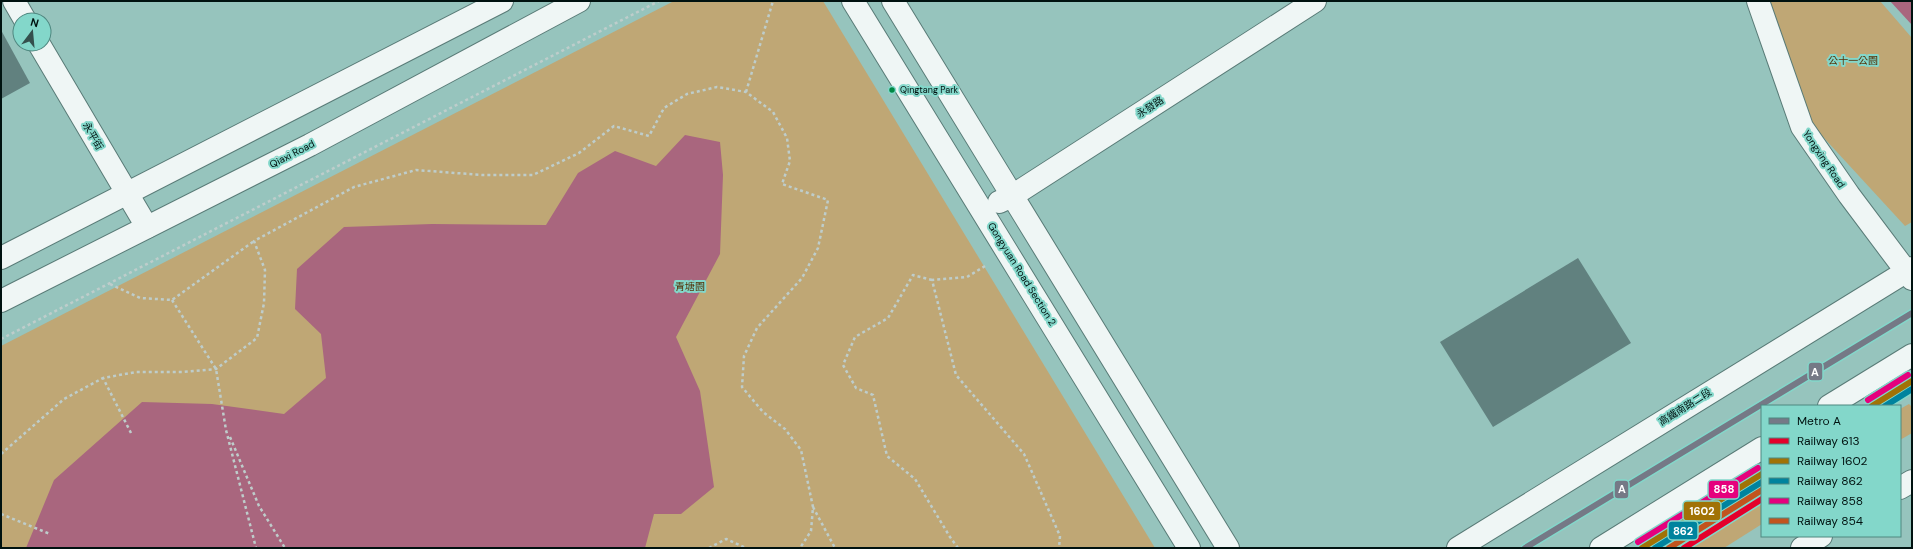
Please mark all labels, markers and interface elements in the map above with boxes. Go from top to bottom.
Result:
north arrow [12,12,52,52]
text: N [29,15,41,30]
park label: 公十一公園 [1828,54,1878,67]
place label: Qingtang Park [900,84,959,96]
marker: Qingtang Park [887,85,897,95]
street label: 永發路 [1134,93,1166,121]
street label: 永平街 [80,120,106,152]
street label: Yongxing Road [1800,128,1848,190]
street label: Qiaxi Road [267,137,317,171]
street label: Gongyuan Road Section 2 [985,220,1059,328]
park label: 青塘園 [675,280,705,293]
line badge: A [1808,362,1823,381]
text: A [1811,365,1819,379]
street label: 高鐵南路二段 [1656,386,1714,428]
legend [1761,405,1901,537]
text: Metro A [1797,413,1841,429]
text: Railway 613 [1797,433,1860,449]
text: Railway 1602 [1797,453,1868,469]
text: Railway 862 [1797,473,1863,489]
line badge: A [1614,480,1629,499]
line badge: 858 [1708,480,1739,499]
text: A [1618,482,1626,496]
text: 858 [1714,482,1734,496]
text: Railway 858 [1797,493,1863,509]
line badge: 1602 [1683,501,1721,521]
text: 1602 [1689,504,1715,518]
text: Railway 854 [1797,513,1863,529]
line badge: 862 [1668,521,1698,540]
text: 862 [1673,524,1693,538]

